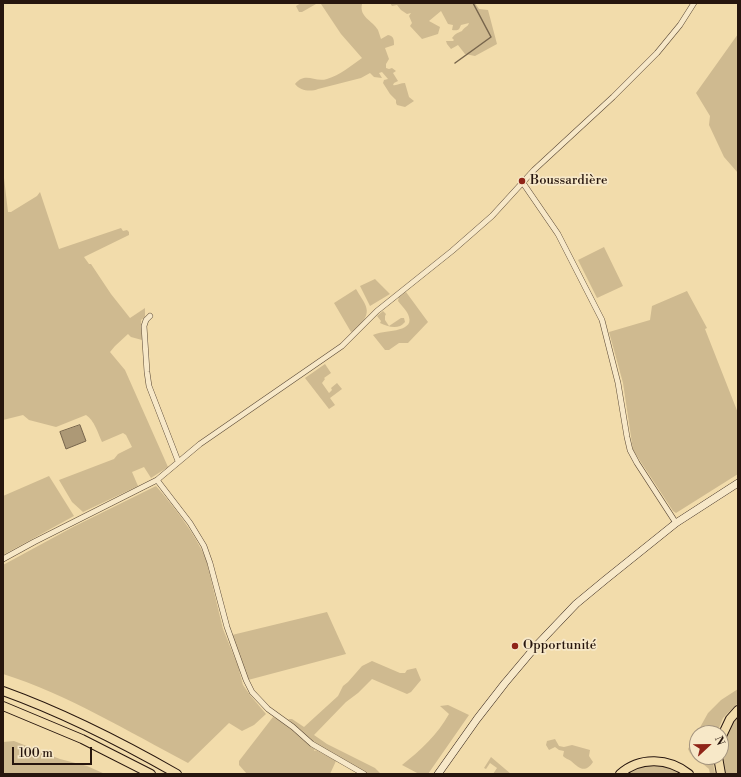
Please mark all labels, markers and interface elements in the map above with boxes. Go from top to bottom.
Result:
place label: Boussardière [530,173,608,189]
marker: Boussardière [517,176,527,186]
place label: Opportunité [523,638,596,654]
marker: Opportunité [510,641,520,651]
north arrow [689,725,729,765]
text: N [711,734,727,748]
scale bar [14,739,94,765]
text: 100 m [19,746,53,761]

